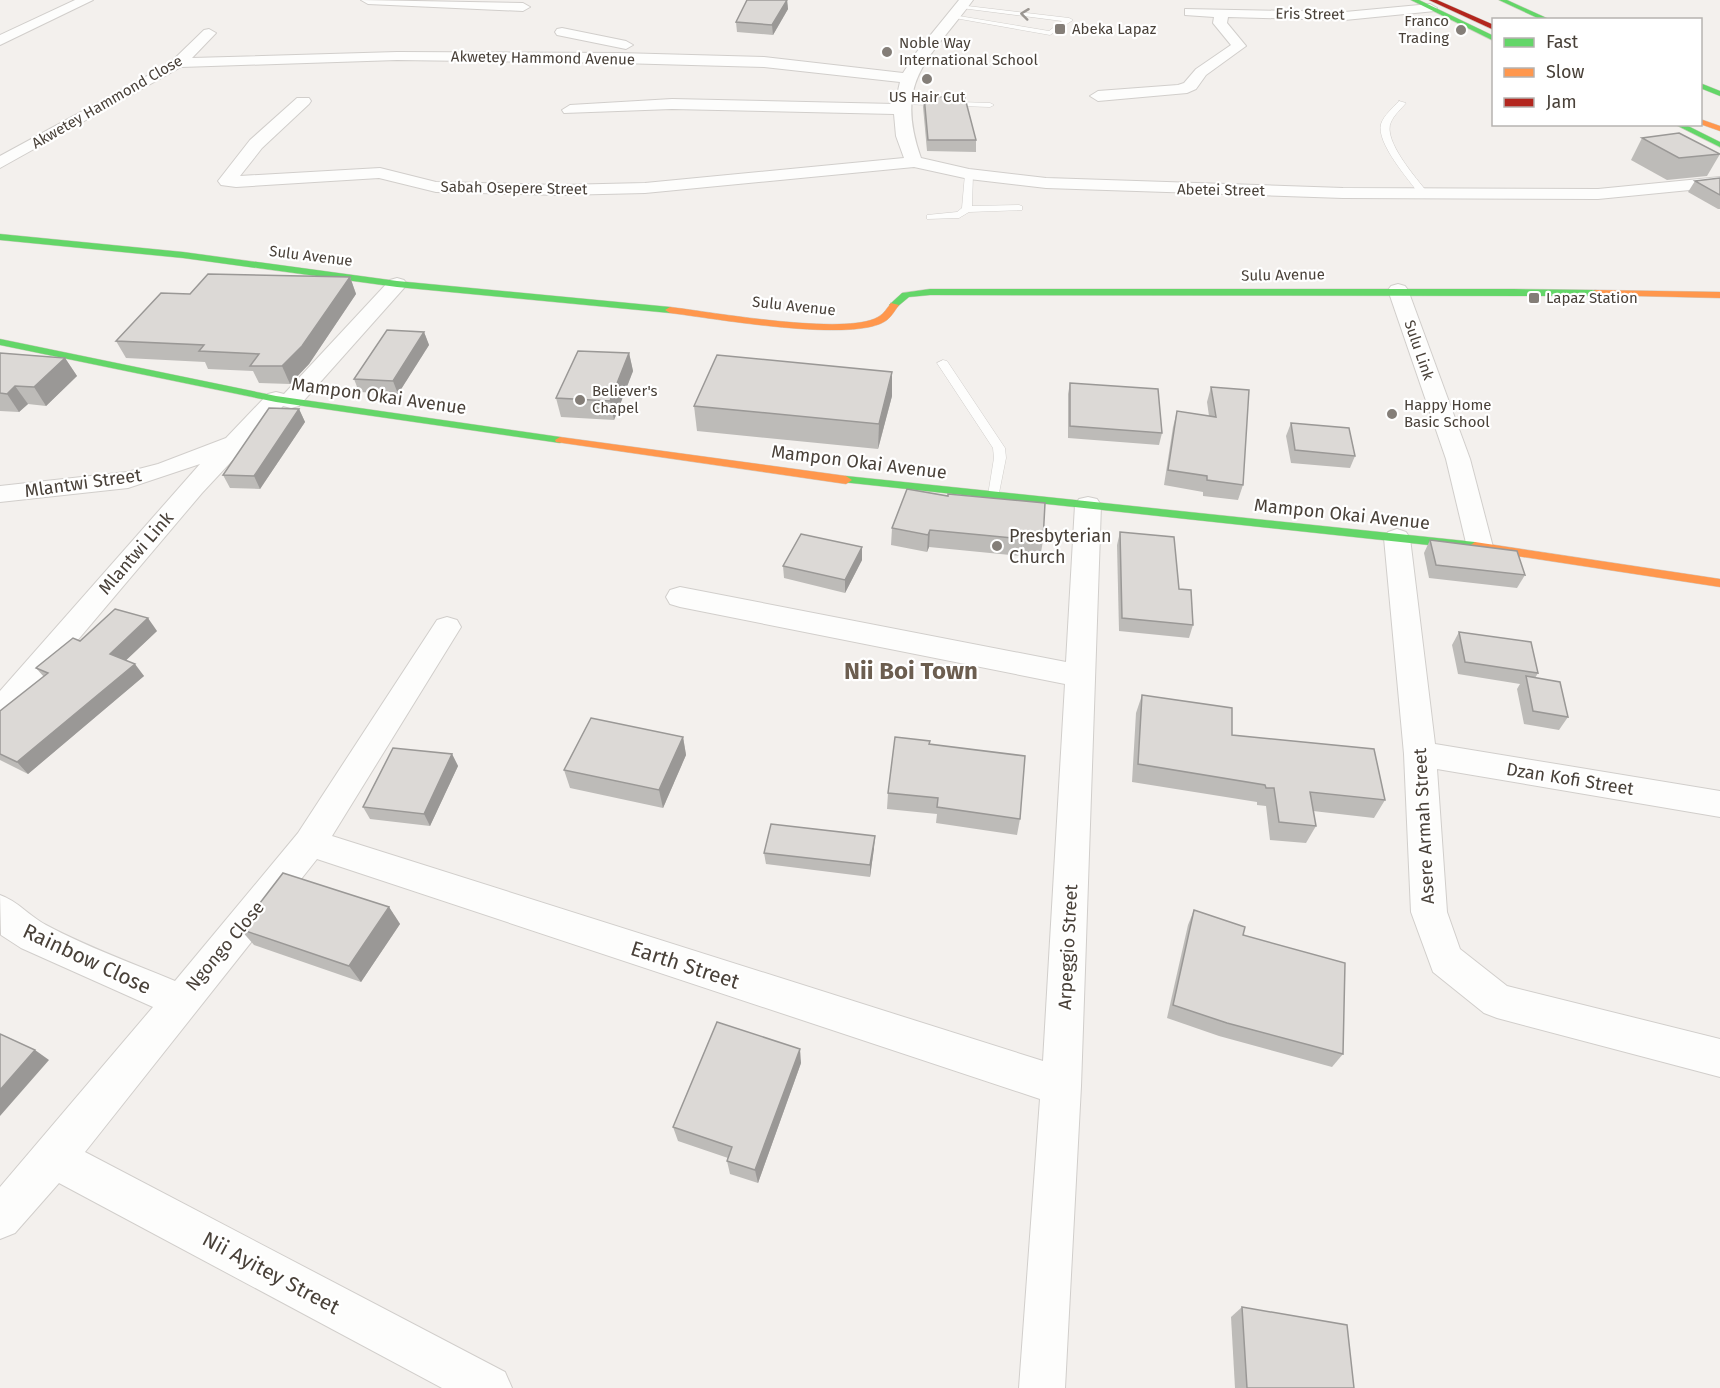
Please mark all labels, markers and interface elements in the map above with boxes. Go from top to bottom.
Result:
street label: Eris Street [1275,4,1346,24]
one-way arrow [1020,9,1029,21]
place label: Franco Trading [1398,12,1449,47]
legend [1492,18,1702,126]
place label: Abeka Lapaz [1072,20,1157,38]
marker: Abeka Lapaz [1053,22,1067,36]
marker: Franco Trading [1454,23,1468,37]
text: Fast [1546,31,1579,53]
place label: Noble Way International School [899,34,1039,69]
marker: Noble Way International School [880,45,894,59]
street label: Akwetey Hammond Avenue [451,47,635,69]
street label: Akwetey Hammond Close [28,51,186,153]
text: Slow [1546,61,1585,83]
marker: US Hair Cut [920,72,934,86]
place label: US Hair Cut [889,88,966,106]
text: Jam [1546,91,1577,113]
street label: Sabah Osepere Street [440,178,588,198]
street label: Abetei Street [1177,180,1266,200]
street label: Sulu Avenue [268,242,354,270]
street label: Sulu Avenue [1241,265,1325,285]
place label: Lapaz Station [1546,289,1638,307]
marker: Lapaz Station [1527,291,1541,305]
street label: Sulu Avenue [751,293,837,319]
street label: Sulu Link [1400,318,1438,383]
street label: Mampon Okai Avenue [290,373,468,419]
place label: Believer's Chapel [592,382,658,417]
marker: Believer's Chapel [573,393,587,407]
place label: Happy Home Basic School [1404,396,1491,431]
marker: Happy Home Basic School [1385,407,1399,421]
street label: Mampon Okai Avenue [770,440,948,484]
street label: Mlantwi Street [23,464,143,502]
street label: Mampon Okai Avenue [1253,494,1431,534]
street label: Mlantwi Link [94,506,178,599]
place label: Presbyterian Church [1009,525,1112,568]
marker: Presbyterian Church [990,539,1004,553]
district label: Nii Boi Town [844,657,978,685]
street label: Asere Armah Street [1409,747,1439,905]
street label: Dzan Kofi Street [1505,758,1636,800]
street label: Arpeggio Street [1054,883,1082,1010]
street label: Ngongo Close [181,897,269,995]
street label: Rainbow Close [19,918,155,1000]
street label: Earth Street [627,935,743,995]
street label: Nii Ayitey Street [198,1226,344,1320]

